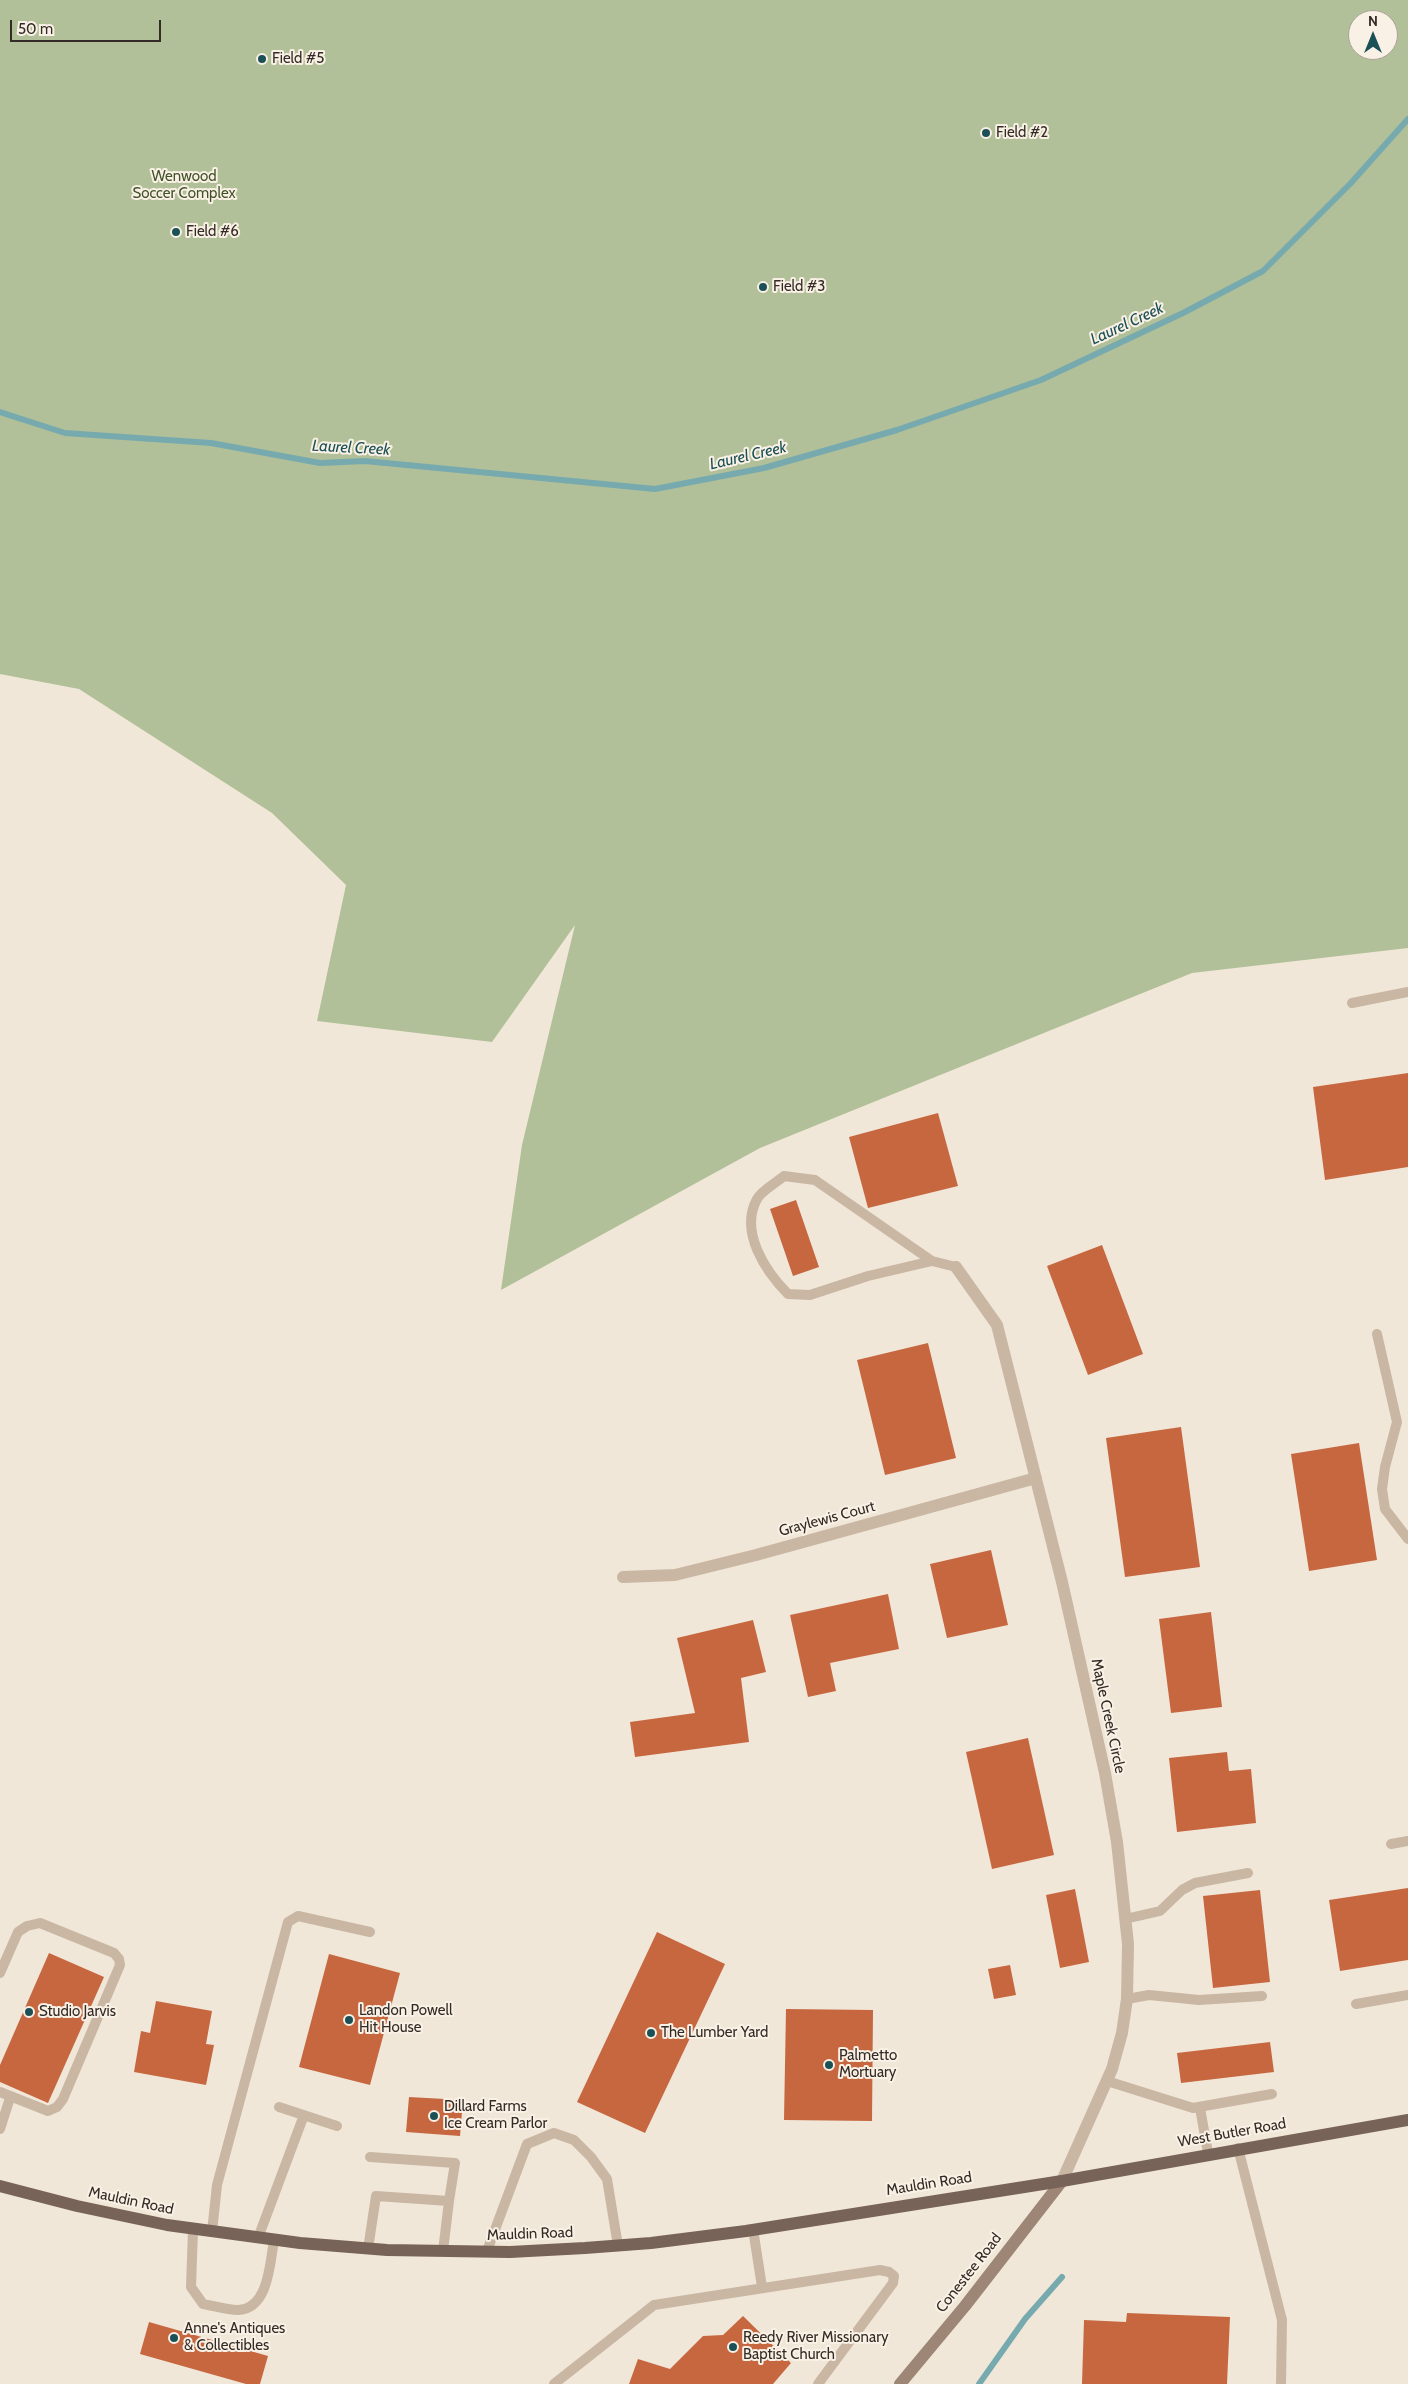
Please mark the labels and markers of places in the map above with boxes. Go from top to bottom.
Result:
place label: Field #5 [272,50,324,68]
marker: Field #5 [256,53,268,65]
place label: Field #2 [996,124,1048,142]
marker: Field #2 [980,127,992,139]
place label: Field #6 [186,223,239,241]
marker: Field #6 [170,226,182,238]
place label: Field #3 [773,278,825,296]
marker: Field #3 [757,281,769,293]
place label: Landon Powell Hit House [359,2002,453,2037]
place label: Studio Jarvis [39,2003,116,2021]
marker: Studio Jarvis [23,2006,35,2018]
marker: Landon Powell Hit House [343,2014,355,2026]
place label: The Lumber Yard [661,2024,768,2042]
marker: The Lumber Yard [645,2027,657,2039]
place label: Palmetto Mortuary [839,2047,897,2082]
marker: Palmetto Mortuary [823,2059,835,2071]
place label: Dillard Farms Ice Cream Parlor [444,2098,547,2133]
marker: Dillard Farms Ice Cream Parlor [428,2110,440,2122]
place label: Anne's Antiques & Collectibles [184,2320,285,2355]
place label: Reedy River Missionary Baptist Church [743,2329,889,2364]
marker: Anne's Antiques & Collectibles [168,2332,180,2344]
marker: Reedy River Missionary Baptist Church [727,2341,739,2353]

